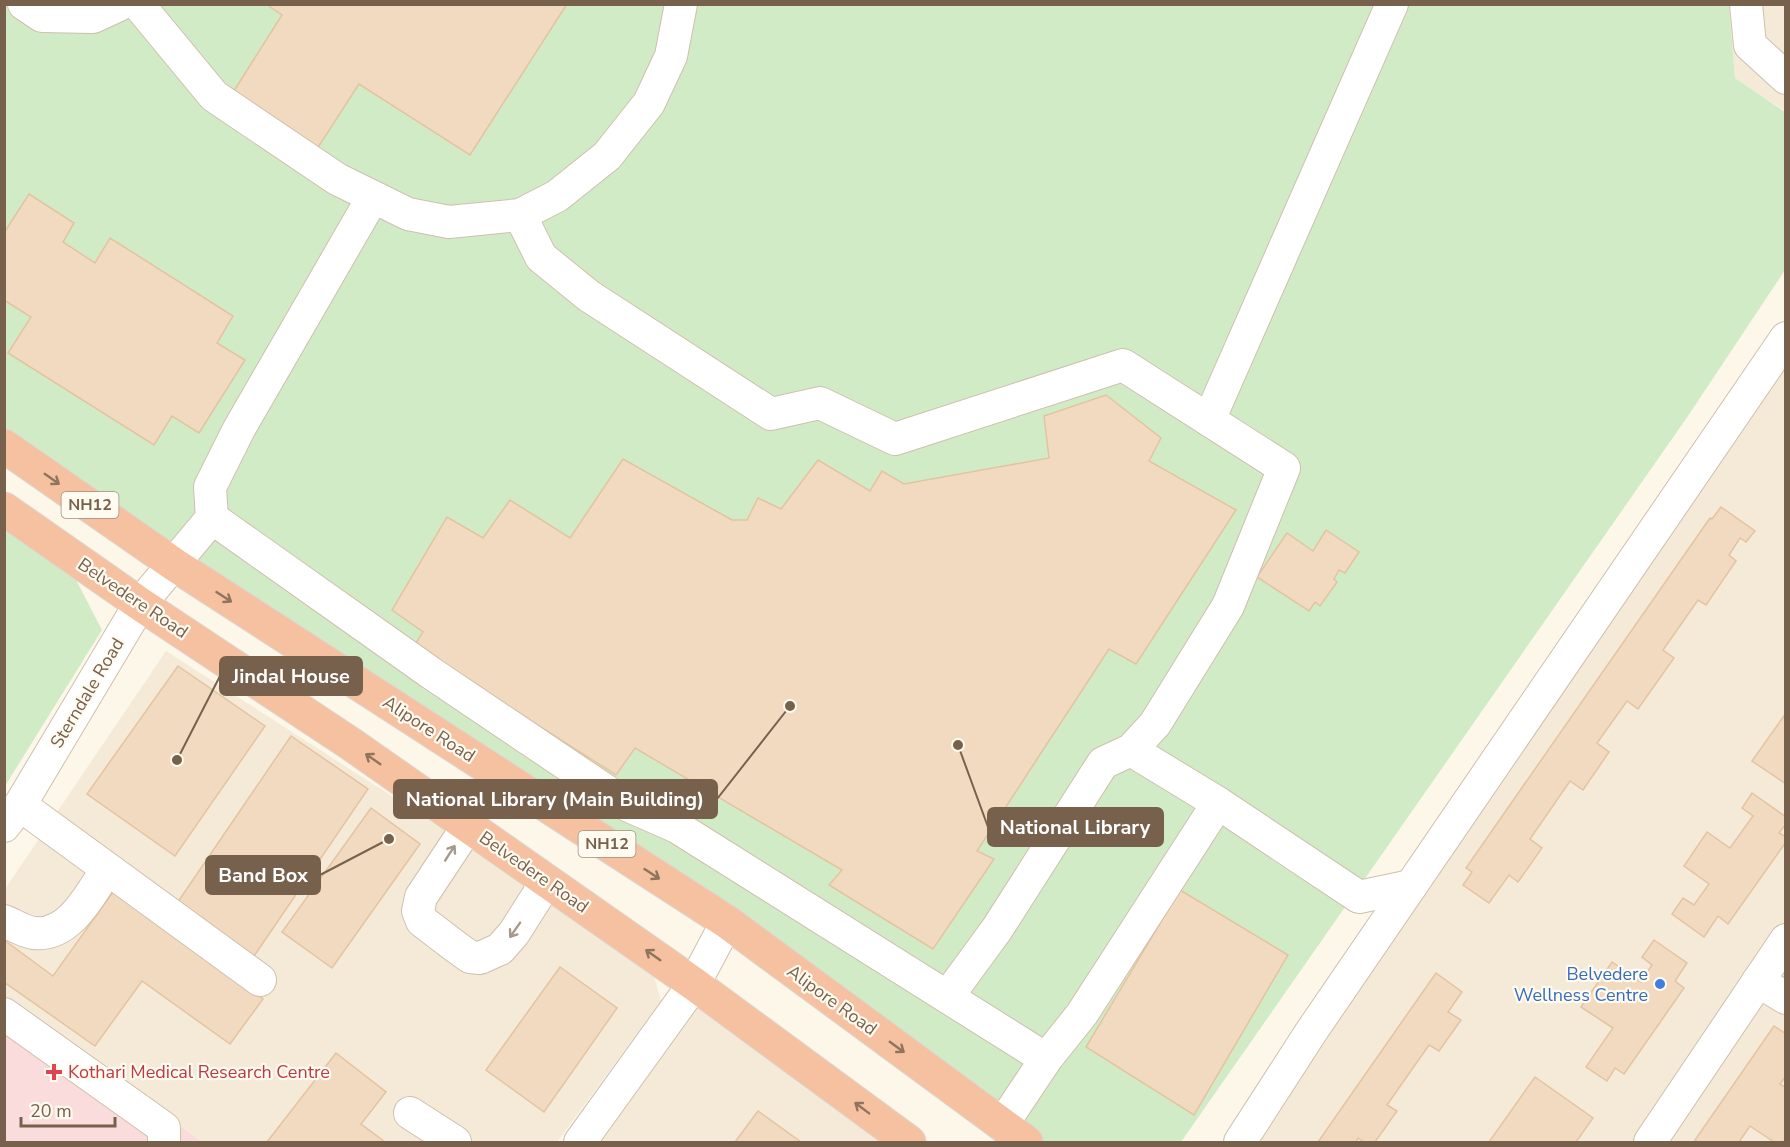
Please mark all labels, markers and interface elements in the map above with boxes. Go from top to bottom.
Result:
one-way arrow [44,473,60,485]
road number: NH12 [62,492,118,518]
street label: Belvedere Road [73,552,193,644]
one-way arrow [215,591,232,603]
street label: Sterndale Road [45,633,129,753]
callout: Jindal House [220,657,362,695]
text: Jindal House [231,663,350,690]
street label: Alipore Road [378,690,480,768]
one-way arrow [365,753,382,765]
callout: National Library (Main Building) [394,780,717,818]
text: National Library (Main Building) [406,786,704,813]
callout: National Library [988,808,1163,846]
text: National Library [1000,814,1151,841]
street label: Belvedere Road [475,825,593,919]
road number: NH12 [578,831,636,857]
one-way arrow [445,845,457,862]
callout: Band Box [206,856,320,894]
text: Band Box [218,862,309,889]
one-way arrow [643,868,660,880]
one-way arrow [509,921,521,938]
one-way arrow [646,949,662,961]
street label: Alipore Road [782,959,882,1041]
place label: Belvedere Wellness Centre [1514,962,1648,1007]
marker: Belvedere Wellness Centre [1653,977,1667,991]
one-way arrow [888,1041,904,1053]
place label: Kothari Medical Research Centre [68,1060,330,1084]
marker: Kothari Medical Research Centre [45,1063,63,1081]
scale bar [21,1090,116,1128]
text: 20 m [30,1099,72,1123]
one-way arrow [854,1101,870,1114]

